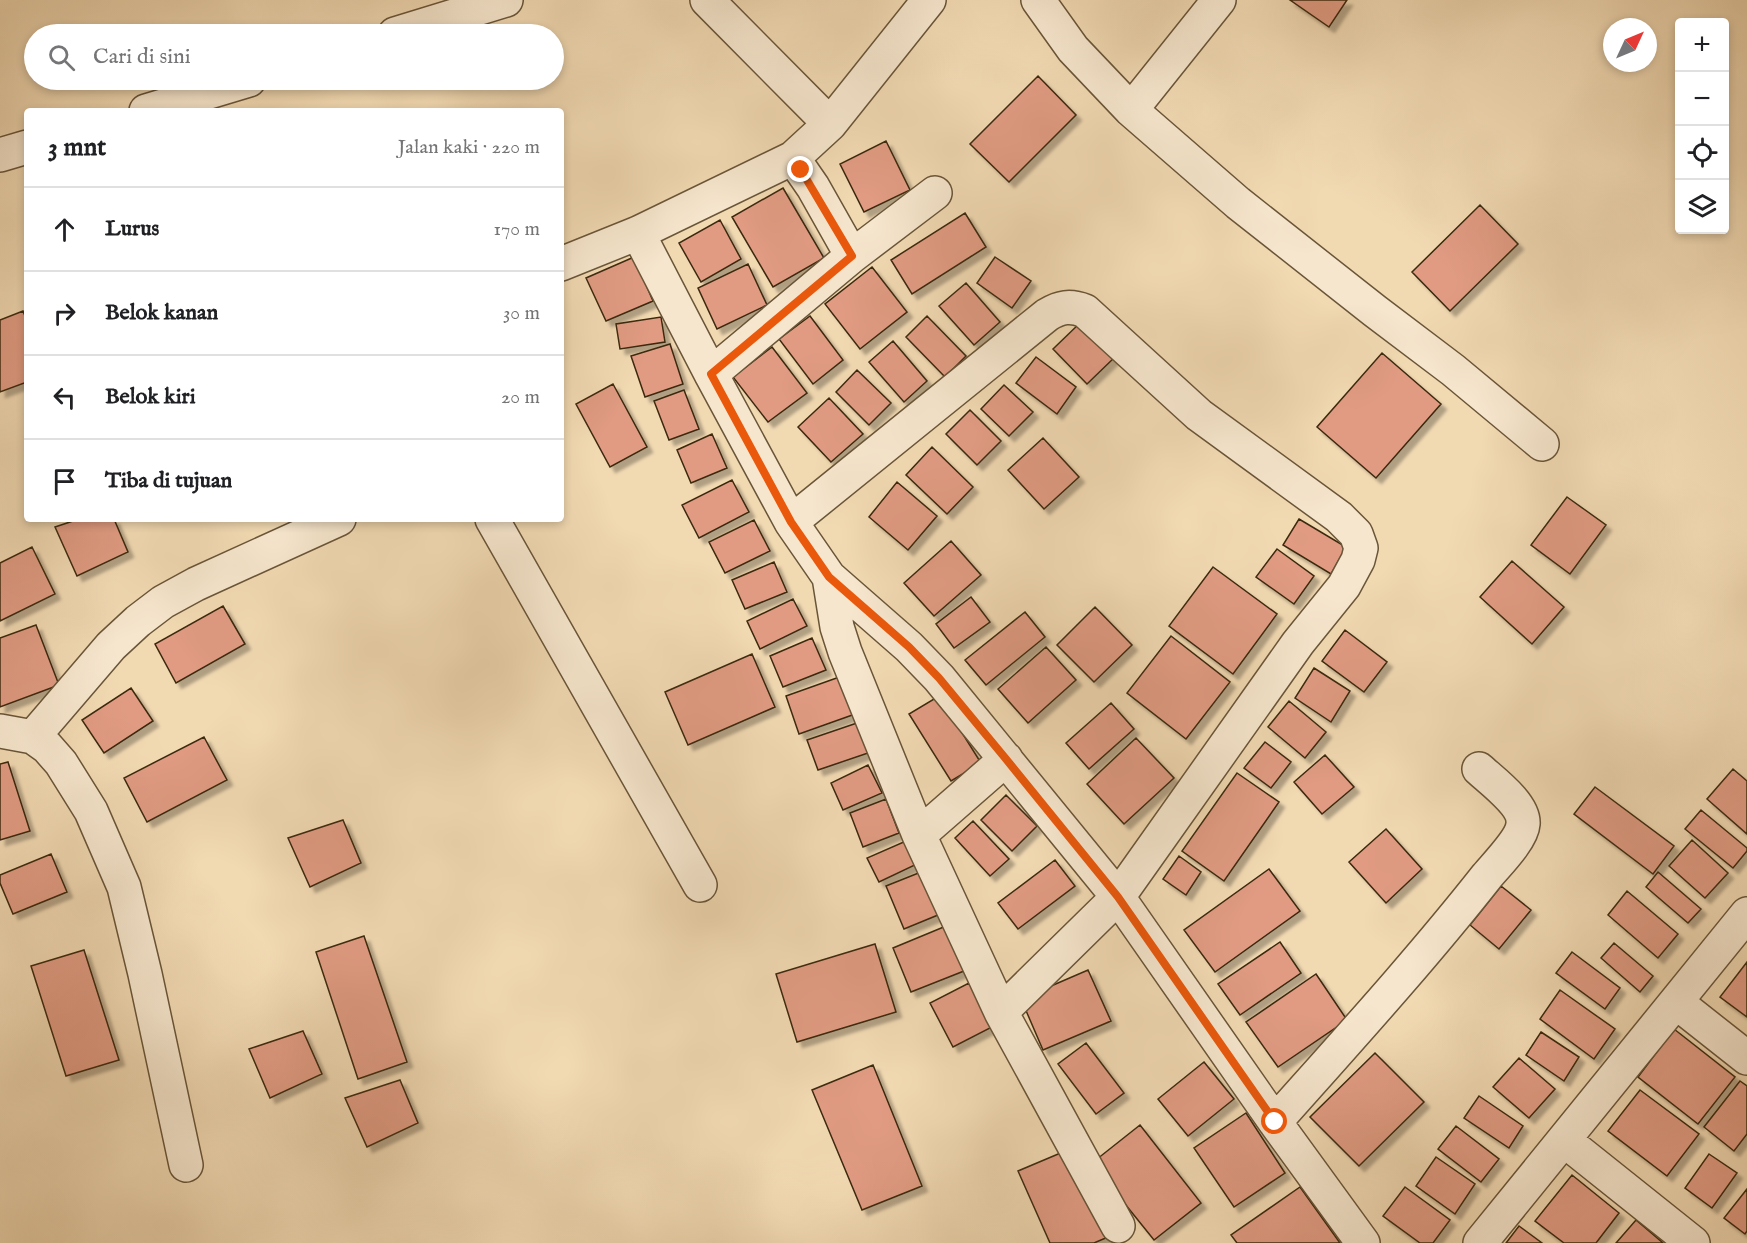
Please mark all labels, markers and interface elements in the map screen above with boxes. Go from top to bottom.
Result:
north arrow [1603,18,1657,72]
map controls [1675,18,1729,234]
button: + [1675,18,1729,72]
search box [24,24,564,90]
icon: search [45,41,78,74]
text: Cari di sini [93,43,191,71]
button: − [1675,72,1729,126]
button: locate [1675,126,1729,180]
text: 3 mnt [48,131,106,164]
text: Jalan kaki · 220 m [398,135,540,160]
route end [787,156,813,182]
button: layers [1675,180,1729,234]
icon: ahead [48,213,81,246]
text: Lurus [105,215,159,243]
text: 170 m [494,217,540,242]
icon: right [48,297,81,330]
text: Belok kanan [105,299,218,327]
text: 30 m [503,301,540,326]
icon: left [48,381,81,414]
text: Belok kiri [105,383,196,411]
text: 20 m [501,385,540,410]
icon: arrive [48,465,81,498]
text: Tiba di tujuan [105,467,232,495]
route start [1261,1108,1287,1134]

